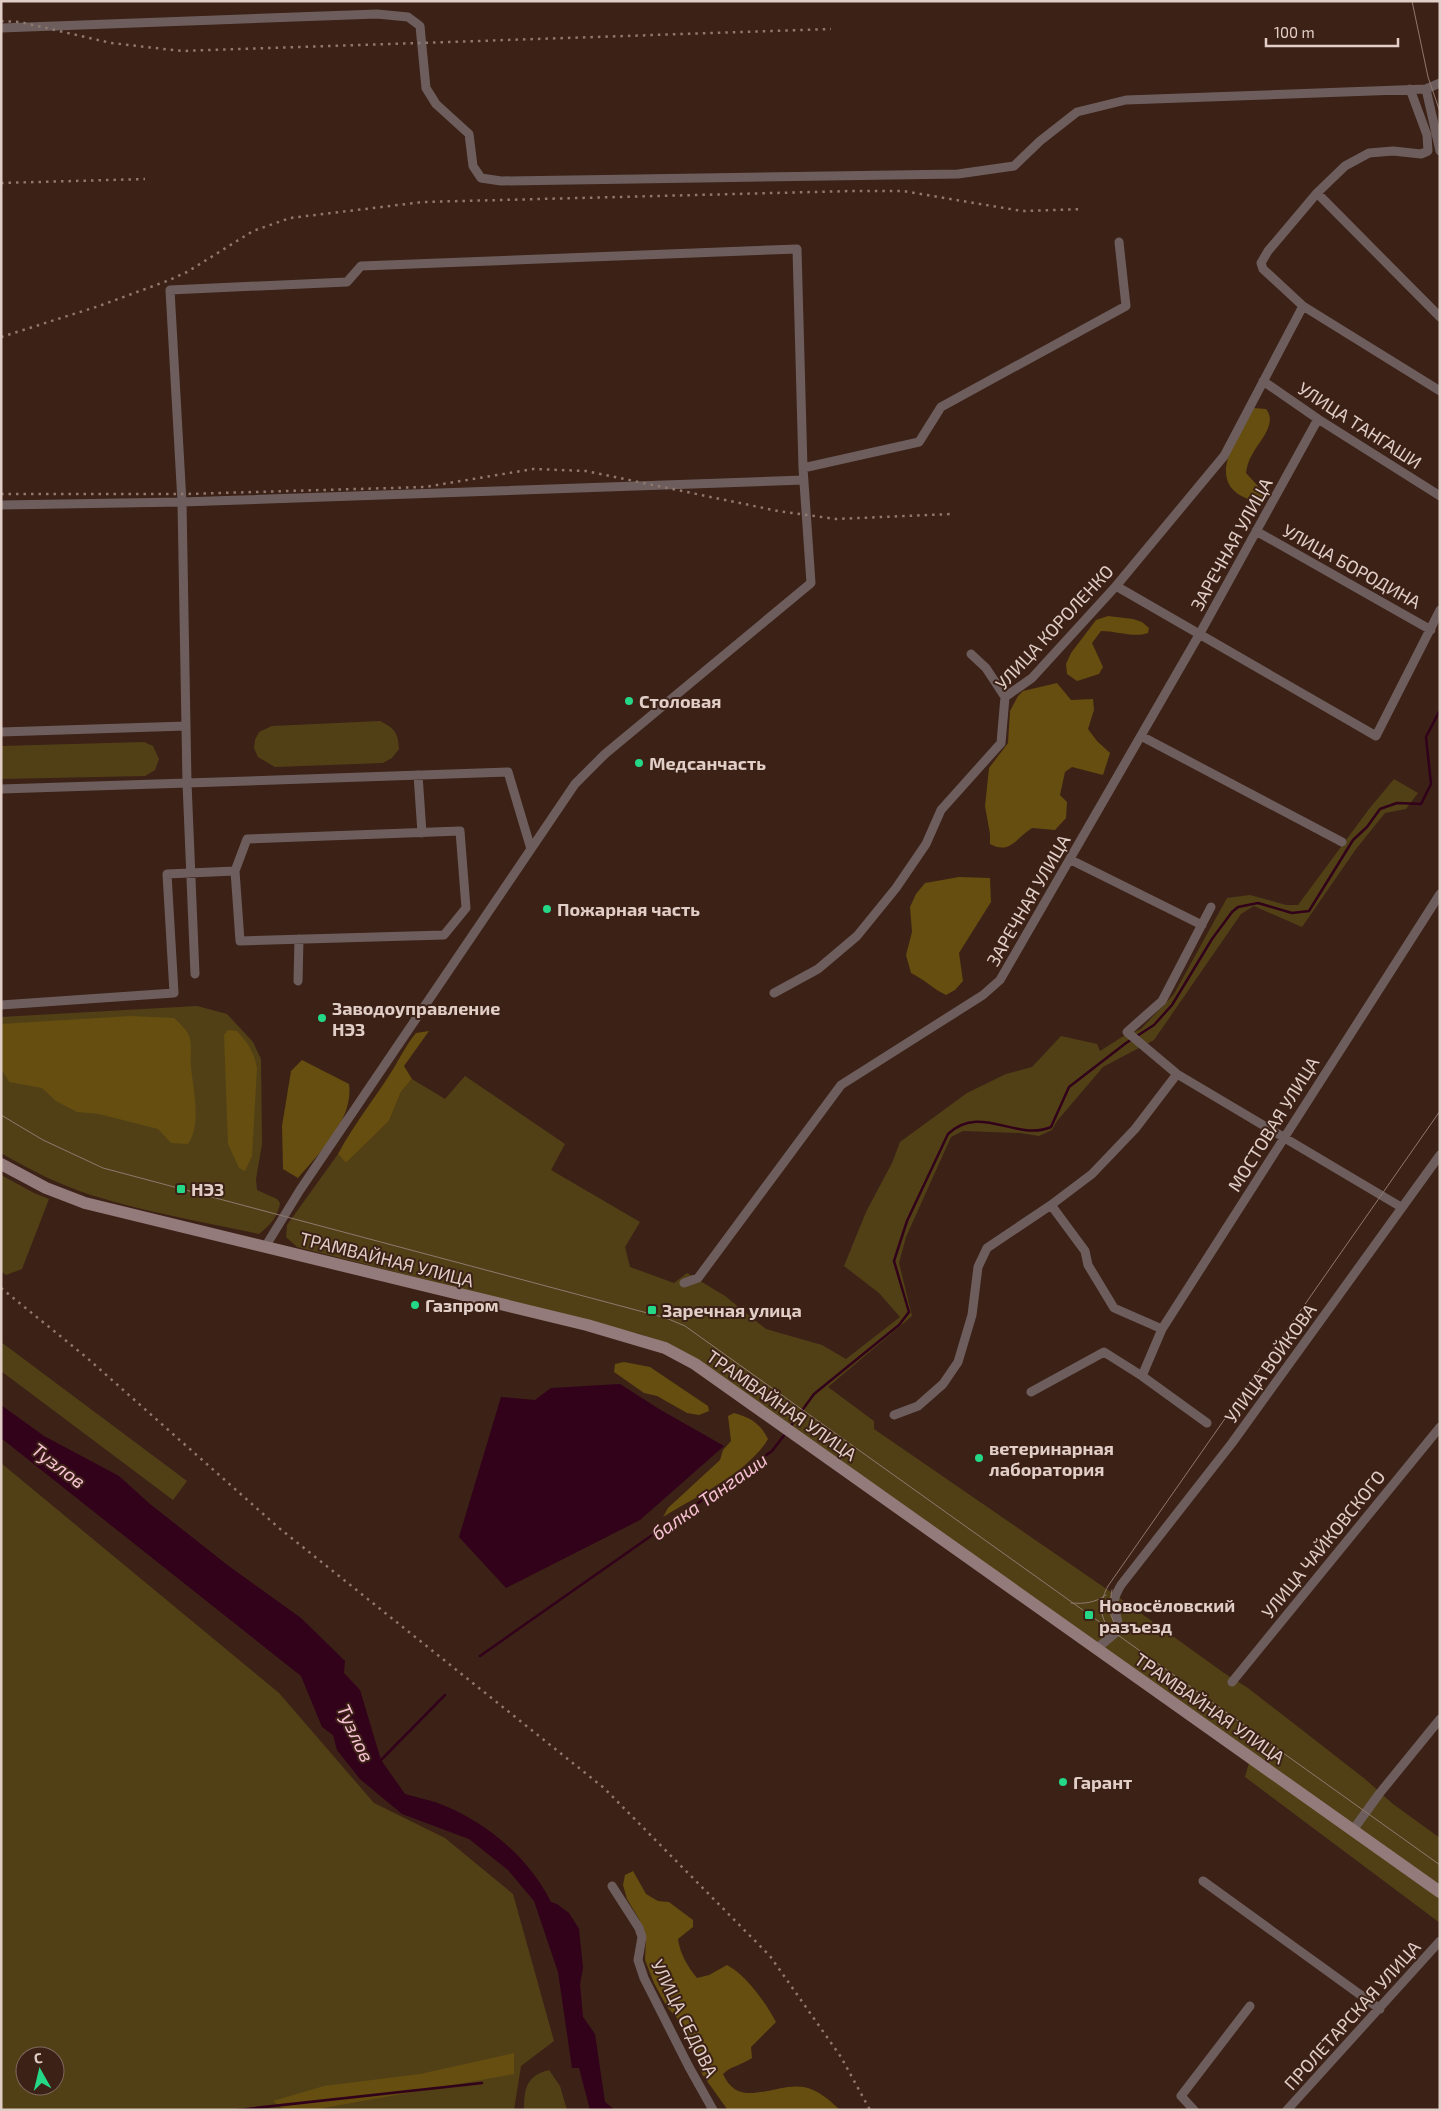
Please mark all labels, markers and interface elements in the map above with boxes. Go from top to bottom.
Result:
scale bar [1266,15,1398,47]
text: 100 m [1274,23,1315,41]
street label: УЛИЦА ТАНГАШИ [1294,377,1426,473]
street label: ЗАРЕЧНАЯ УЛИЦА [1185,473,1277,614]
street label: УЛИЦА БОРОДИНА [1279,519,1426,613]
street label: УЛИЦА КОРОЛЕНКО [990,560,1118,694]
place label: Столовая [639,690,721,712]
marker: Столовая [623,695,635,707]
place label: Медсанчасть [649,752,766,774]
marker: Медсанчасть [633,757,645,769]
street label: ЗАРЕЧНАЯ УЛИЦА [981,830,1075,970]
place label: Пожарная часть [557,898,700,920]
marker: Пожарная часть [541,903,553,915]
place label: Заводоуправление НЭЗ [332,997,500,1040]
marker: Заводоуправление НЭЗ [316,1012,328,1024]
street label: МОСТОВАЯ УЛИЦА [1223,1052,1324,1195]
place label: НЭЗ [191,1178,224,1200]
marker: НЭЗ [175,1183,187,1195]
street label: ТРАМВАЙНАЯ УЛИЦА [298,1227,477,1291]
place label: Газпром [425,1294,499,1316]
marker: Газпром [409,1299,421,1311]
place label: Заречная улица [662,1299,802,1321]
street label: УЛИЦА ВОЙКОВА [1219,1299,1321,1427]
marker: Заречная улица [646,1304,658,1316]
street label: ТРАМВАЙНАЯ УЛИЦА [703,1345,862,1466]
water label: Тузлов [28,1437,90,1493]
place label: ветеринарная лаборатория [989,1437,1114,1480]
water label: балка Тангаши [647,1447,771,1545]
marker: ветеринарная лаборатория [973,1452,985,1464]
street label: УЛИЦА ЧАЙКОВСКОГО [1257,1466,1389,1622]
place label: Новосёловский разъезд [1099,1594,1235,1637]
marker: Новосёловский разъезд [1083,1609,1095,1621]
street label: ТРАМВАЙНАЯ УЛИЦА [1131,1648,1290,1769]
water label: Тузлов [333,1700,379,1766]
place label: Гарант [1073,1771,1132,1793]
marker: Гарант [1057,1776,1069,1788]
street label: ПРОЛЕТАРСКАЯ УЛИЦА [1279,1935,1425,2094]
street label: УЛИЦА СЕДОВА [647,1956,723,2081]
north arrow [15,2046,65,2096]
text: С [33,2049,43,2067]

